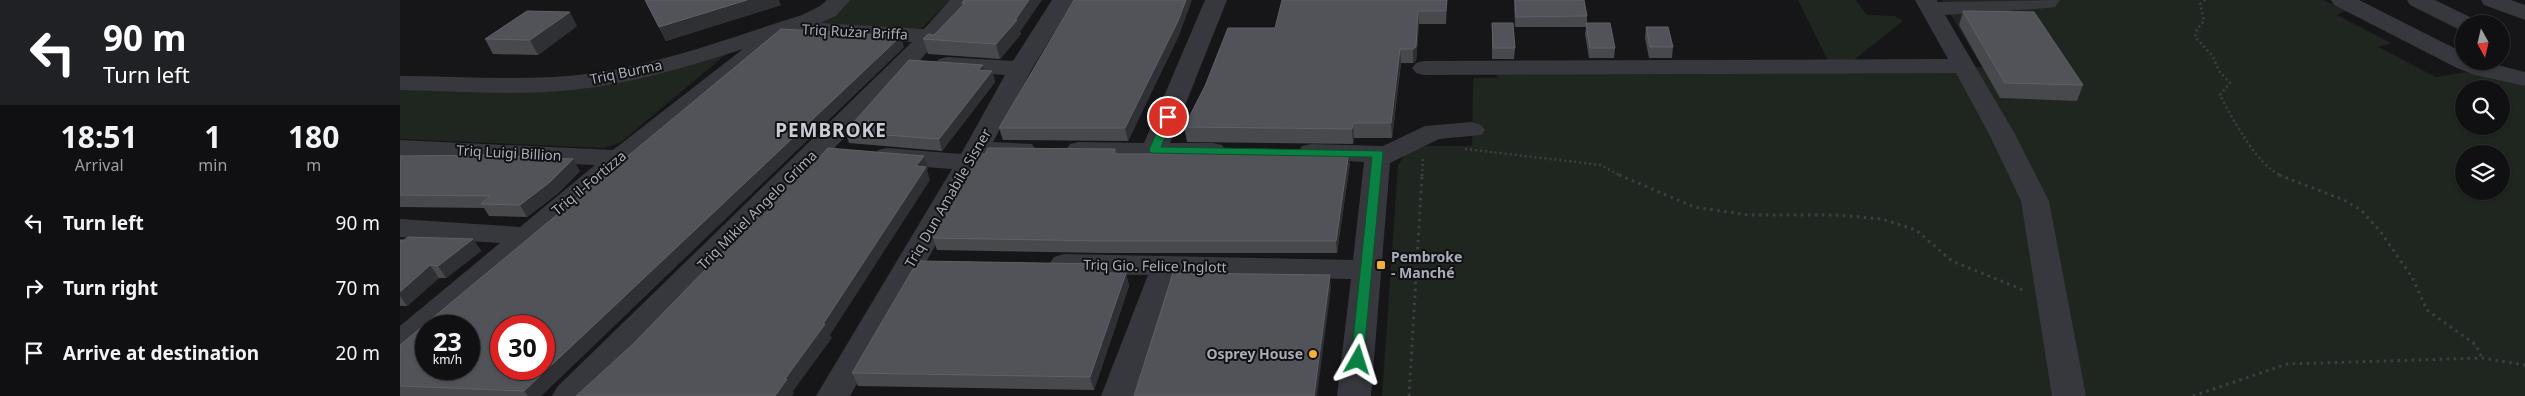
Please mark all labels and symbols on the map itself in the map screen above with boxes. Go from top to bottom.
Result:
north arrow [2455,15,2510,70]
street label: Triq Rużar Briffa [802,19,908,44]
street label: Triq Burma [588,55,664,88]
pin [1147,96,1189,138]
district label: PEMBROKE [775,117,887,143]
street label: Triq Dun Amabile Sisner [900,125,995,271]
street label: Triq Luigi Billion [456,140,562,165]
street label: Triq il-Fortizza [547,146,630,219]
street label: Triq Mikiel Angelo Grima [693,146,821,274]
place label: Pembroke - Manché [1391,247,1462,282]
street label: Triq Gio. Felice Inglott [1083,255,1227,276]
marker: Pembroke - Manché [1375,259,1387,271]
speed limit sign: 30 [490,315,555,380]
position arrow [1331,333,1383,385]
place label: Osprey House [1206,344,1303,363]
marker: Osprey House [1307,348,1319,360]

